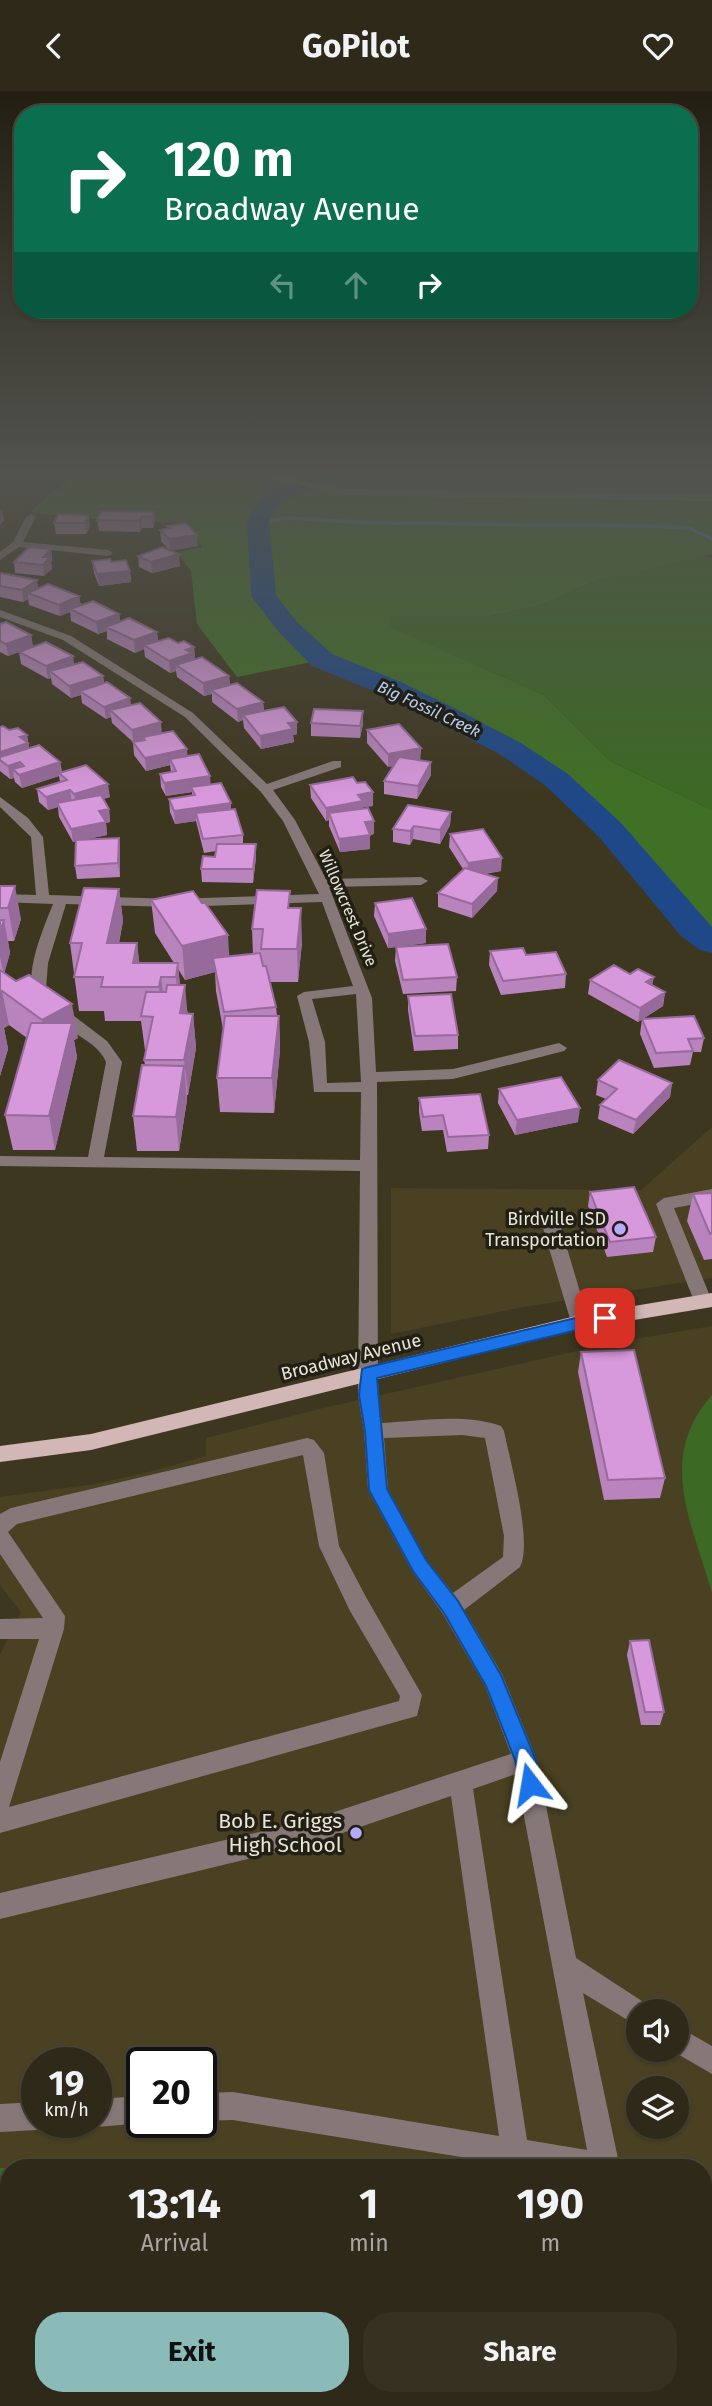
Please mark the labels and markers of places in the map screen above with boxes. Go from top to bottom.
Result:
place label: Birdville ISD Transportation [485,1208,606,1251]
marker: Birdville ISD Transportation [612,1221,628,1237]
pin [575,1288,635,1348]
place label: Bob E. Griggs High School [218,1808,342,1858]
marker: Bob E. Griggs High School [348,1825,364,1841]

